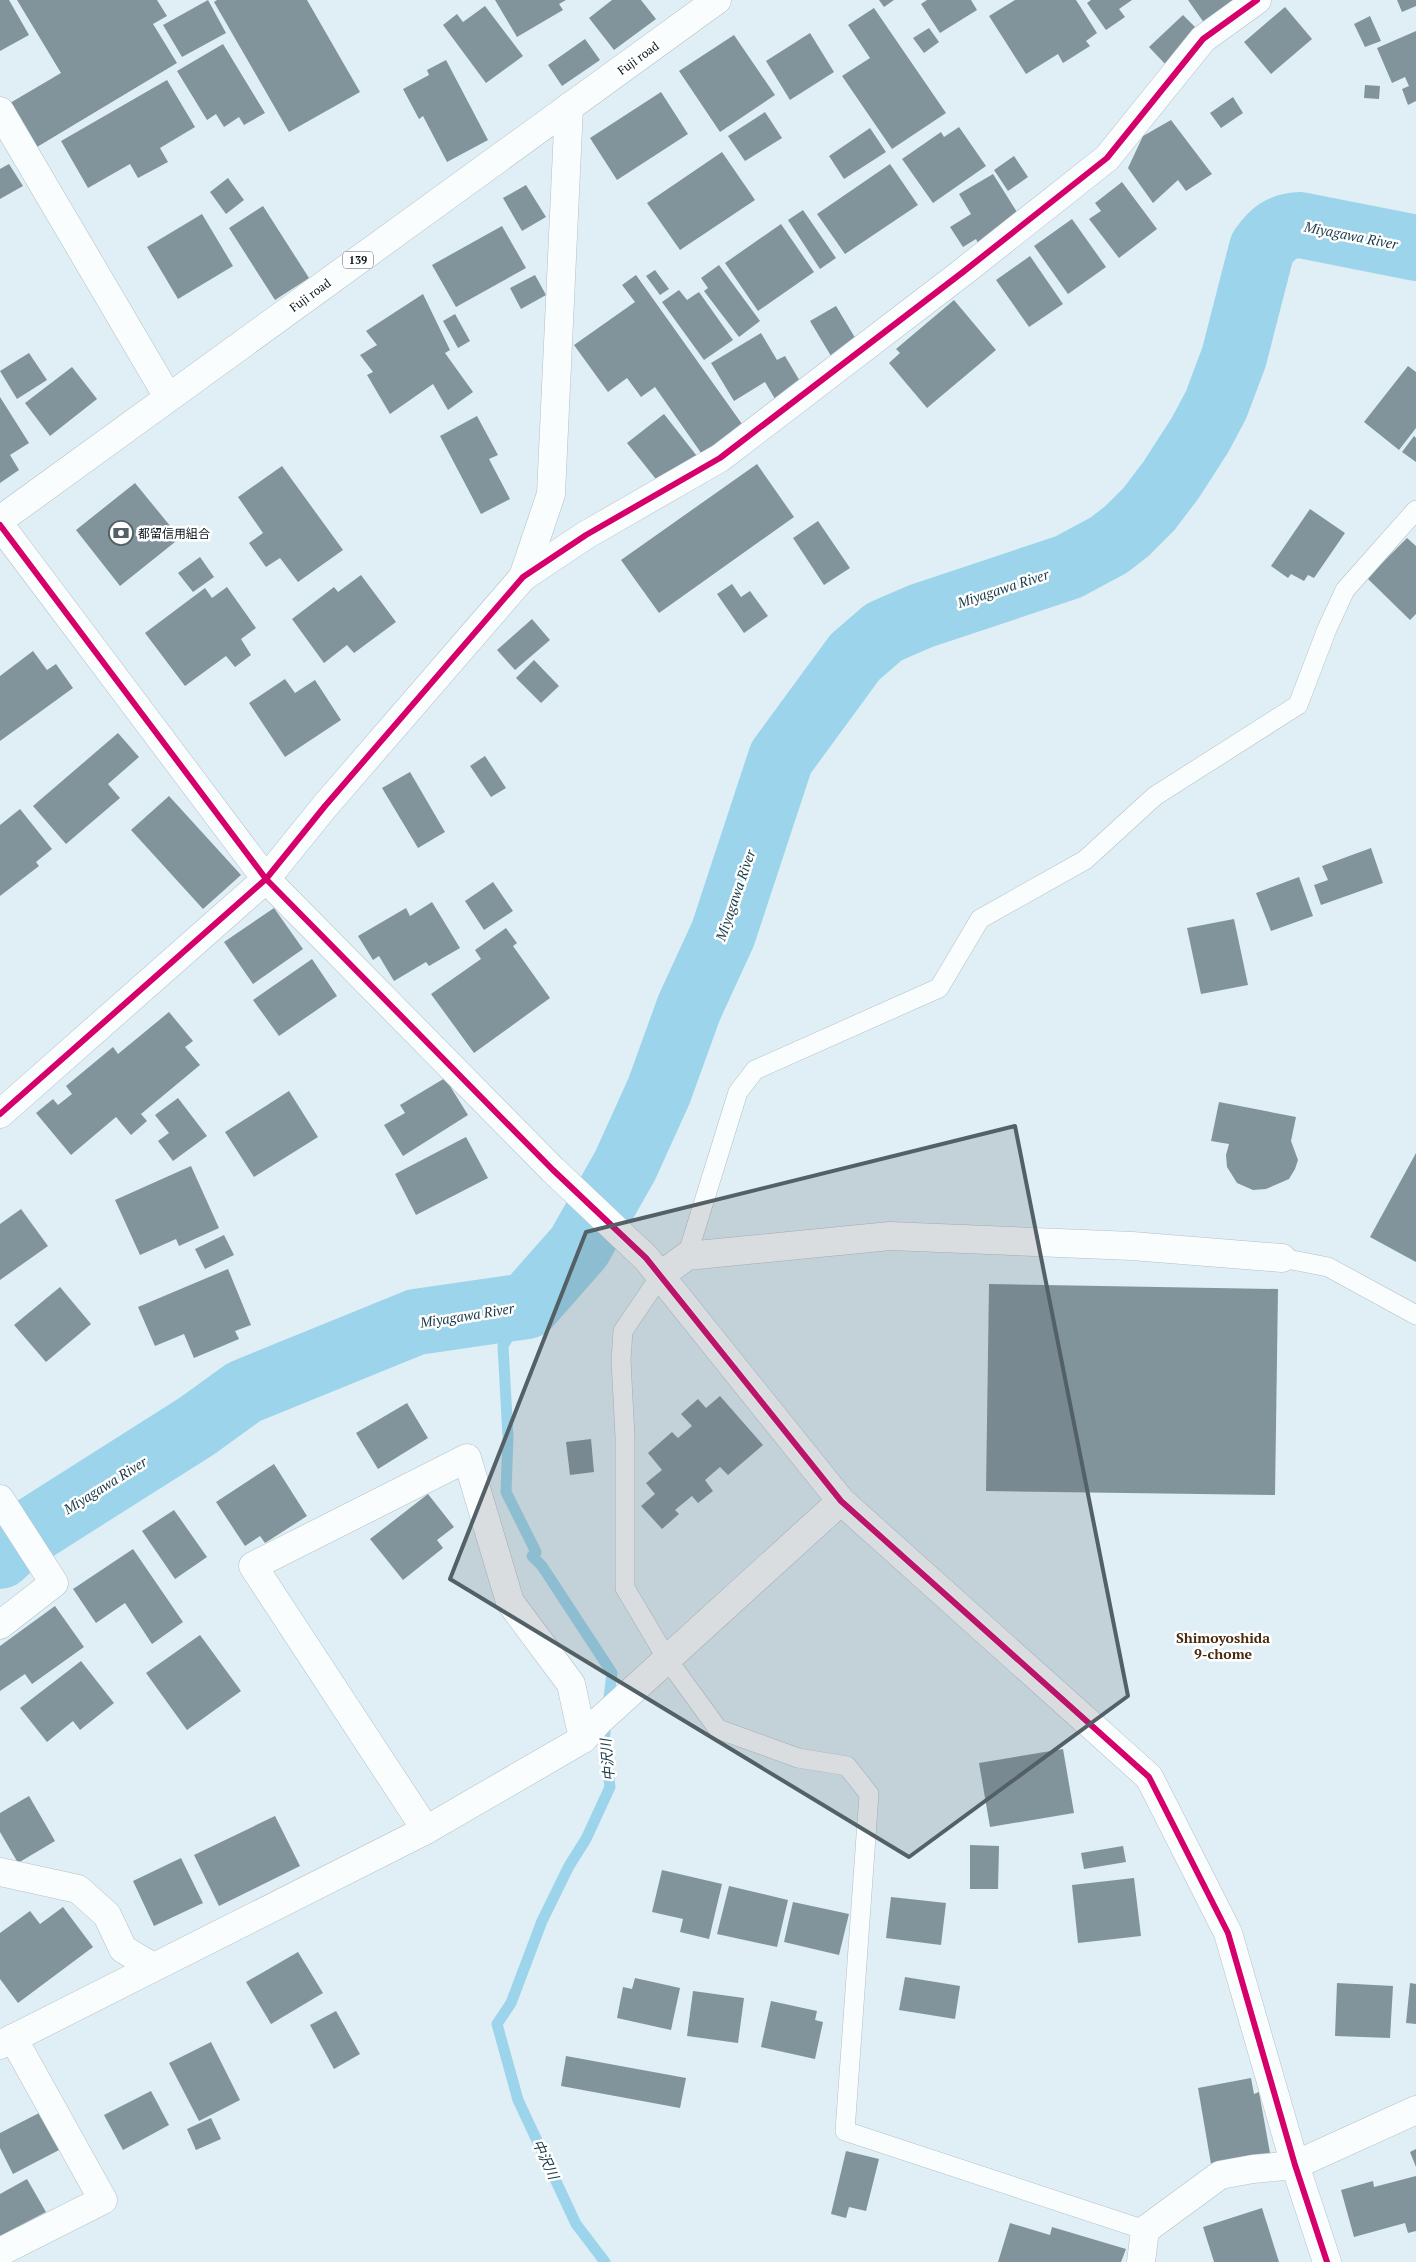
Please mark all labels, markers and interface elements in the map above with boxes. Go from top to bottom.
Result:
street label: Fuji road [614,38,662,78]
water label: Miyagawa River [1302,216,1400,253]
road number: 139 [343,252,373,268]
street label: Fuji road [286,275,334,315]
bank icon: 都留信用組合 [108,520,134,546]
place label: 都留信用組合 [138,526,210,541]
water label: Miyagawa River [954,564,1052,612]
water label: Miyagawa River [710,846,760,944]
water label: Miyagawa River [418,1298,516,1332]
water label: Miyagawa River [59,1451,151,1519]
district label: Shimoyoshida 9-chome [1176,1628,1270,1663]
water label: 中沢川 [596,1736,618,1782]
water label: 中沢川 [529,2136,564,2184]

